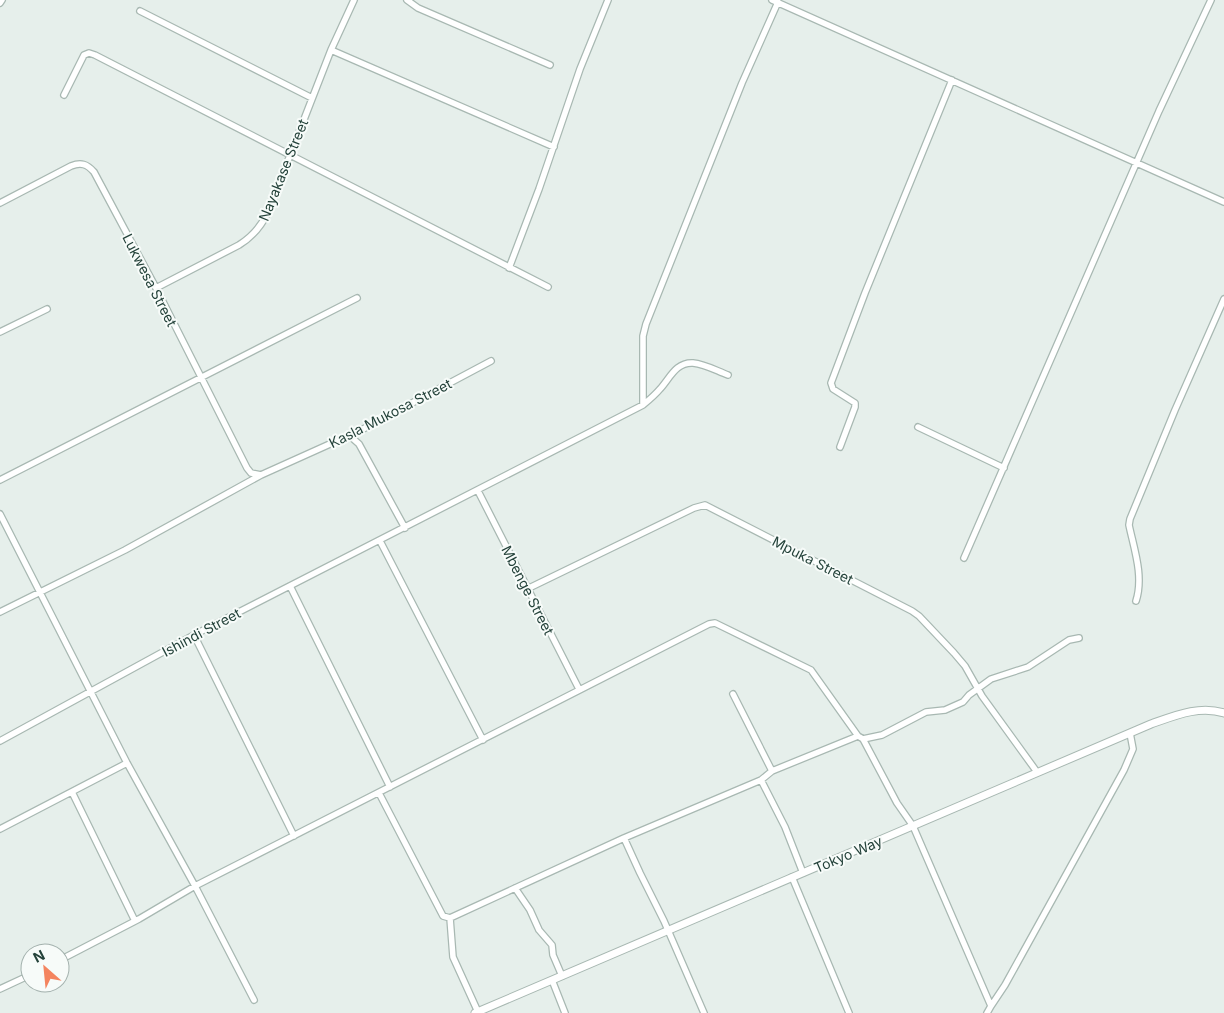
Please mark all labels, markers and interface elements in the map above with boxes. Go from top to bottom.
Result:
street label: Nayakase Street [255,116,311,223]
street label: Lukwesa Street [119,231,181,330]
street label: Kasla Mukosa Street [326,375,454,451]
street label: Mpuka Street [770,532,857,588]
street label: Mbenge Street [498,543,558,638]
street label: Ishindi Street [159,604,244,660]
street label: Tokyo Way [811,832,885,876]
north arrow [20,943,70,993]
text: N [30,946,47,966]

